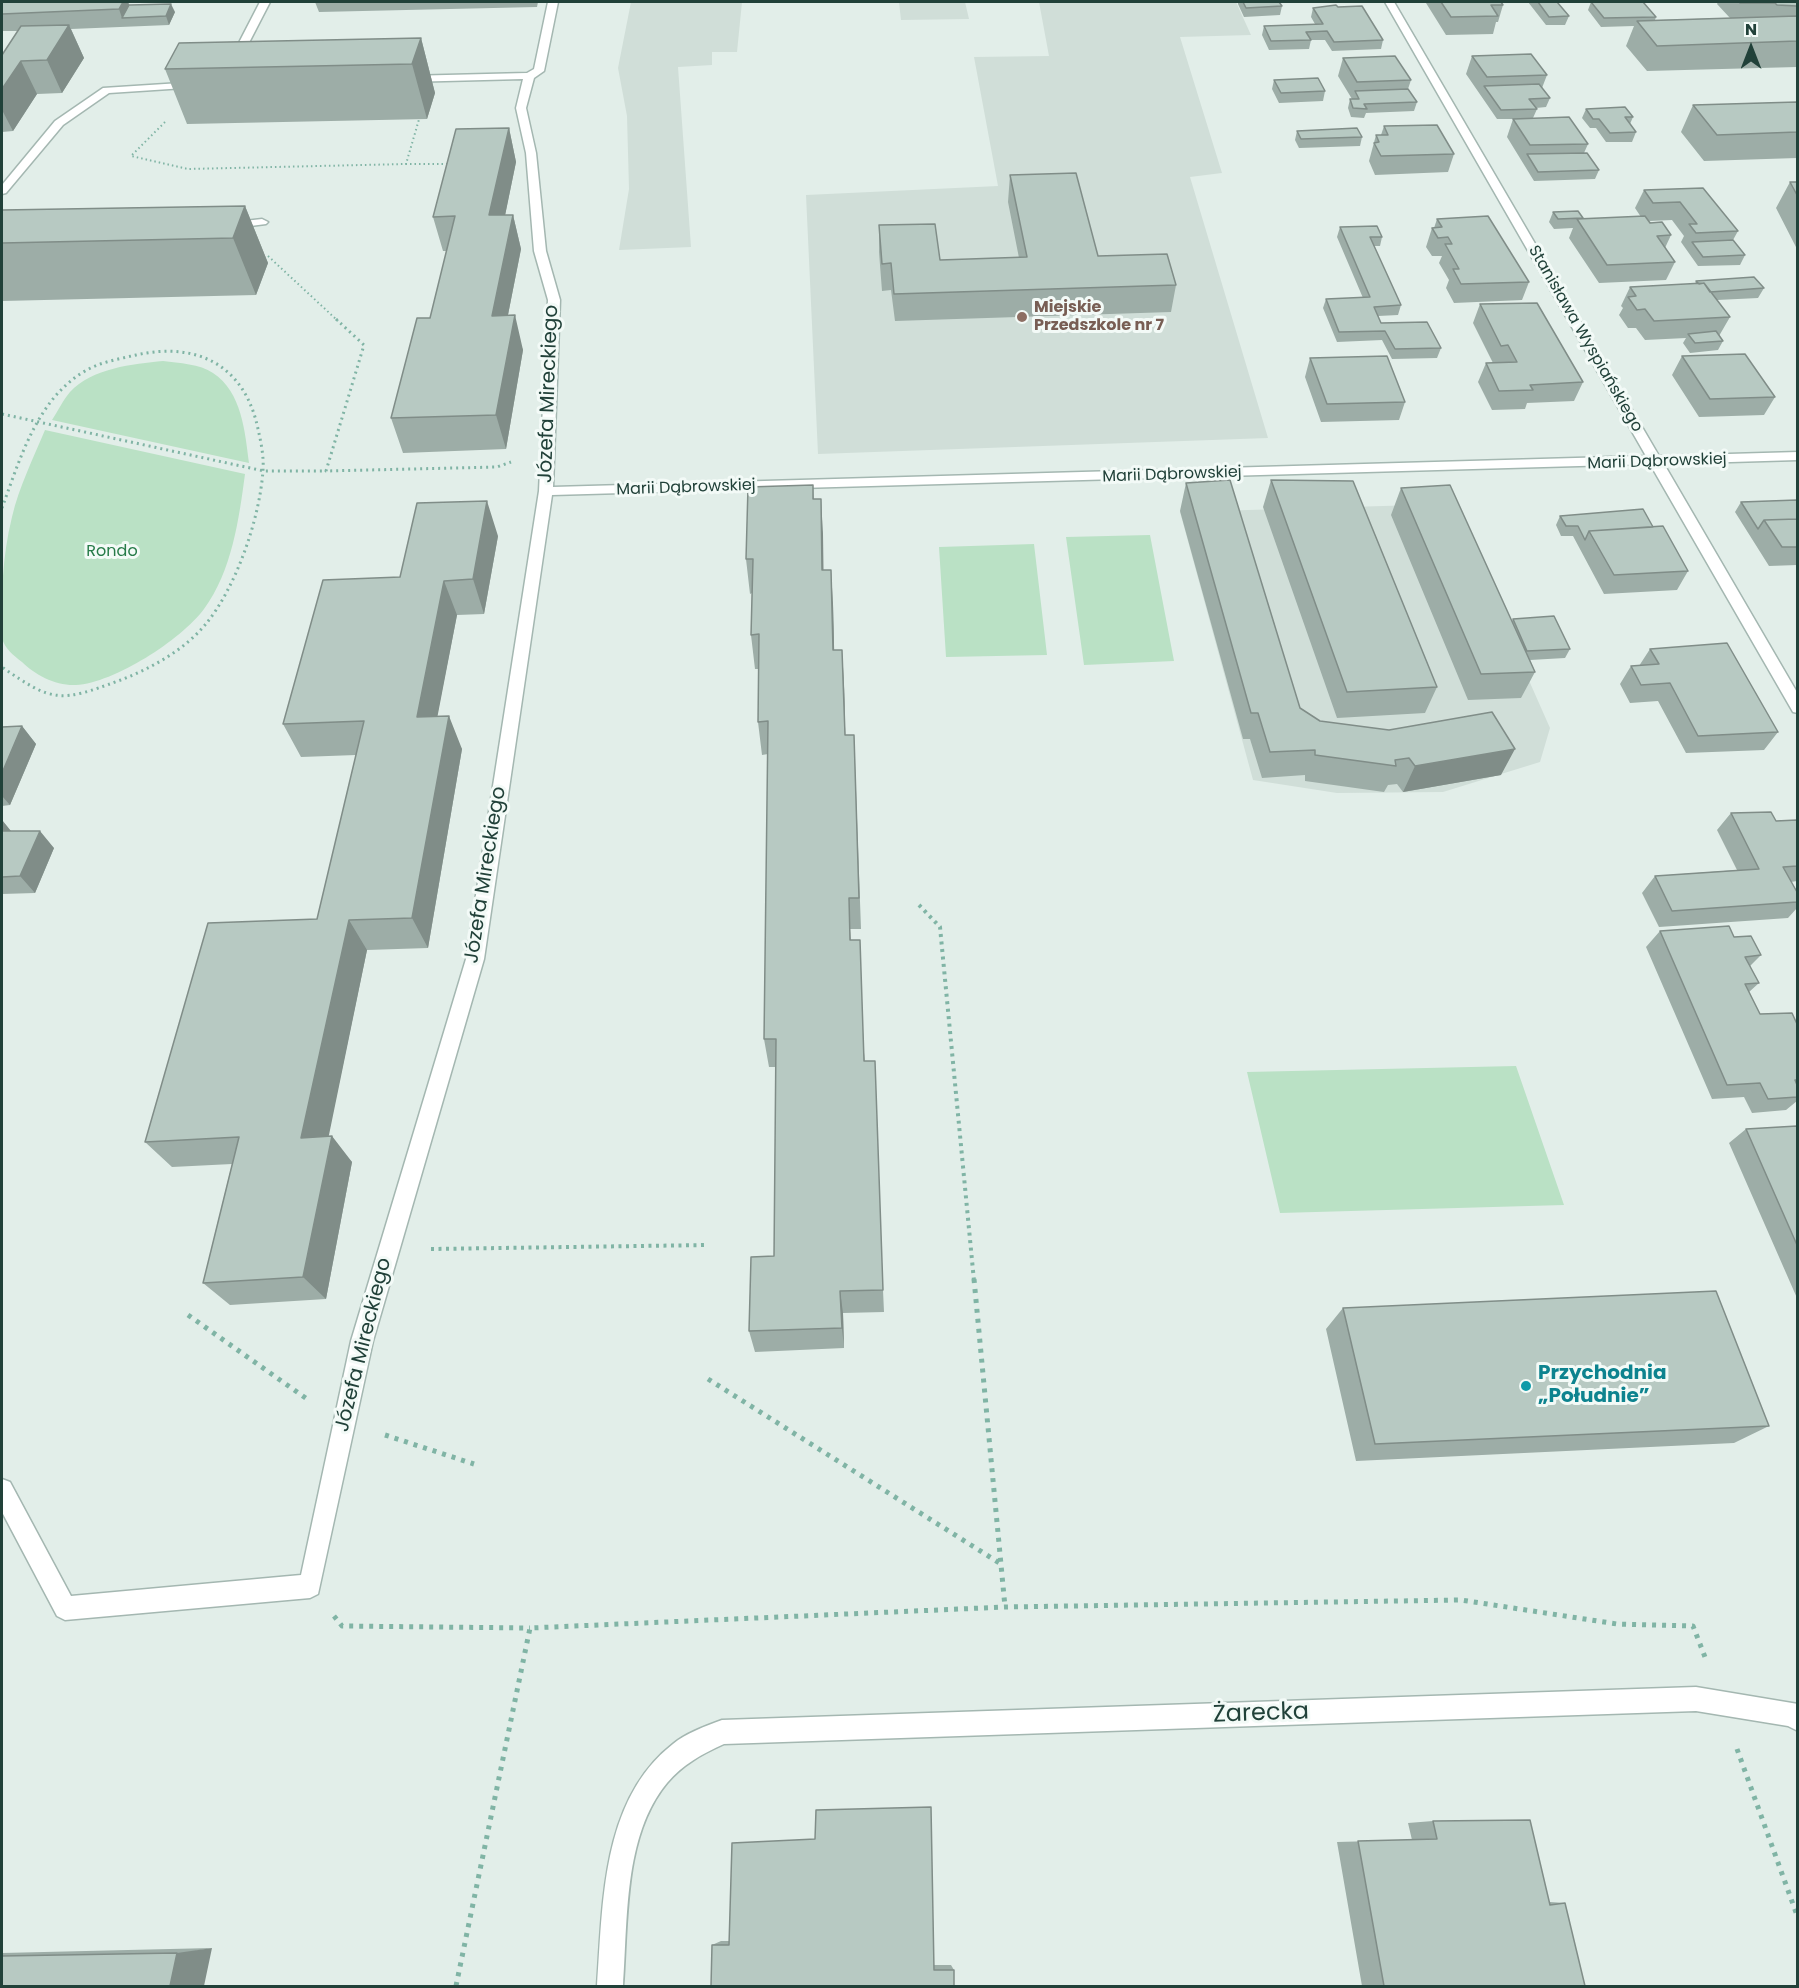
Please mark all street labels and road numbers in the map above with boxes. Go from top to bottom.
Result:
street label: Stanisława Wyspiańskiego [1524,242,1646,436]
street label: Józefa Mireckiego [534,304,564,484]
street label: Marii Dąbrowskiej [1587,450,1727,474]
street label: Marii Dąbrowskiej [1102,463,1242,487]
street label: Marii Dąbrowskiej [616,476,756,500]
street label: Józefa Mireckiego [460,785,512,965]
street label: Józefa Mireckiego [331,1256,397,1434]
street label: Żarecka [1212,1698,1310,1730]

